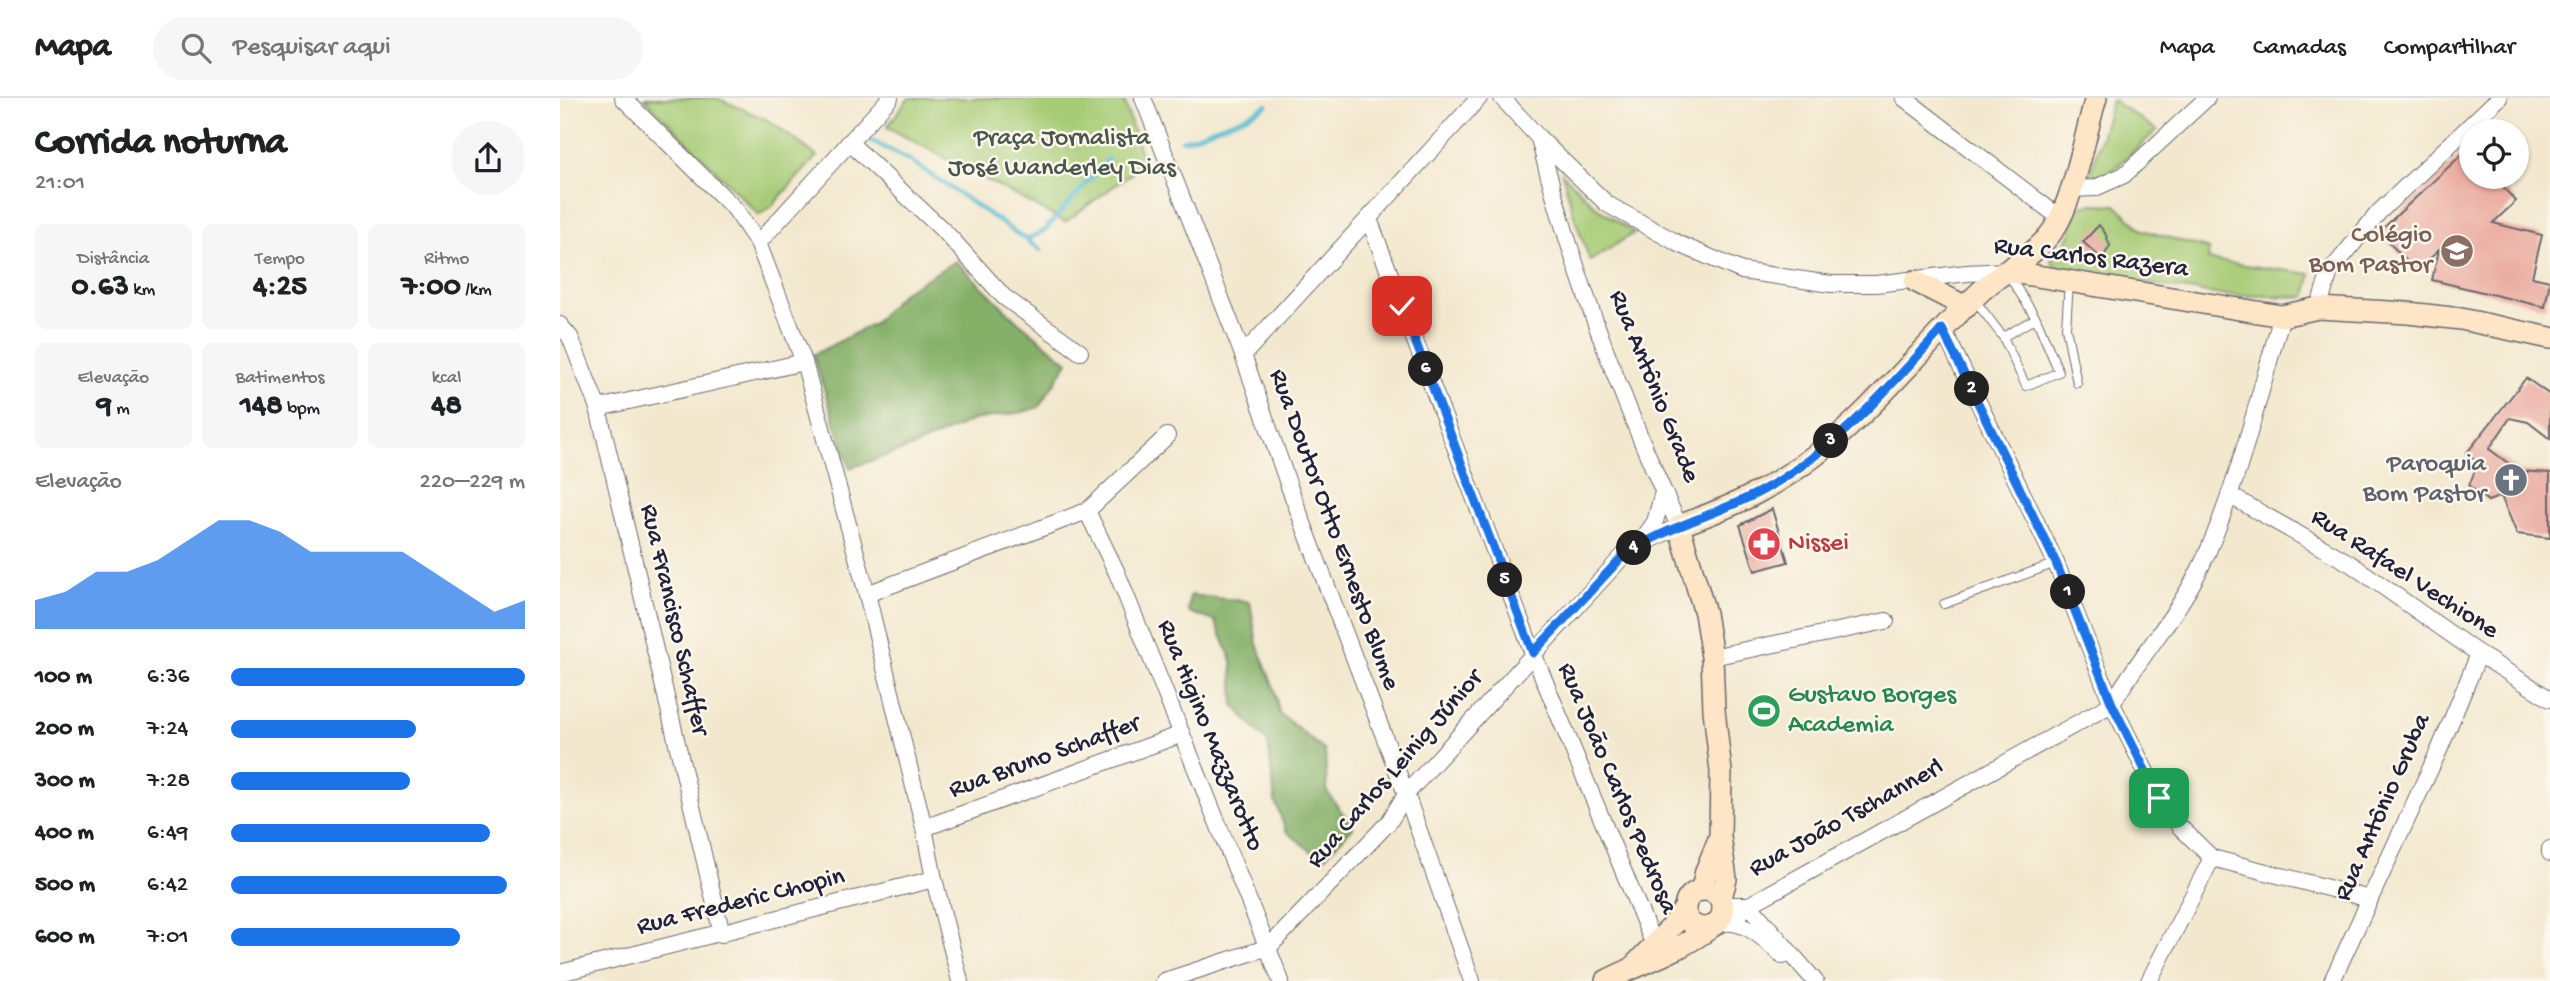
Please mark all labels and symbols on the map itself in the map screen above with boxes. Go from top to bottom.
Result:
park label: Praça Jornalista José Wanderley Dias [948,124,1177,185]
place label: Colégio Bom Pastor [2308,221,2435,282]
street label: Rua Carlos Razera [1992,232,2192,286]
school or university icon: Colégio Bom Pastor [2438,232,2476,270]
pin [1372,276,1432,336]
street label: Rua Antônio Grade [1600,286,1706,488]
pin: 6 [1408,352,1444,386]
street label: Rua Doutor Otto Ernesto Blume [1260,365,1406,695]
pin: 2 [1954,372,1990,406]
pin: 3 [1814,424,1848,458]
place label: Paroquia Bom Pastor [2362,450,2489,511]
church icon: Paroquia Bom Pastor [2492,461,2530,499]
street label: Rua Francisco Schaffer [631,501,715,741]
street label: Rua Rafael Vechione [2304,503,2504,648]
pharmacy icon: Nissei [1745,525,1783,563]
place label: Nissei [1788,529,1849,560]
pin: 4 [1616,531,1652,566]
pin: 5 [1488,562,1522,598]
pin: 1 [2050,574,2086,610]
street label: Rua Higino Mazzarotto [1148,616,1270,856]
street label: Rua João Carlos Pedrosa [1549,659,1684,921]
street label: Rua Carlos Leinig Júnior [1301,662,1493,876]
place label: Gustavo Borges Academia [1788,681,1958,742]
sports icon: Gustavo Borges Academia [1745,692,1783,730]
street label: Rua Bruno Schaffer [945,708,1147,807]
street label: Rua Antônio Gruba [2329,708,2440,906]
street label: Rua João Tschannerl [1744,753,1950,885]
pin [2129,768,2189,828]
street label: Rua Frederic Chopin [634,862,849,944]

